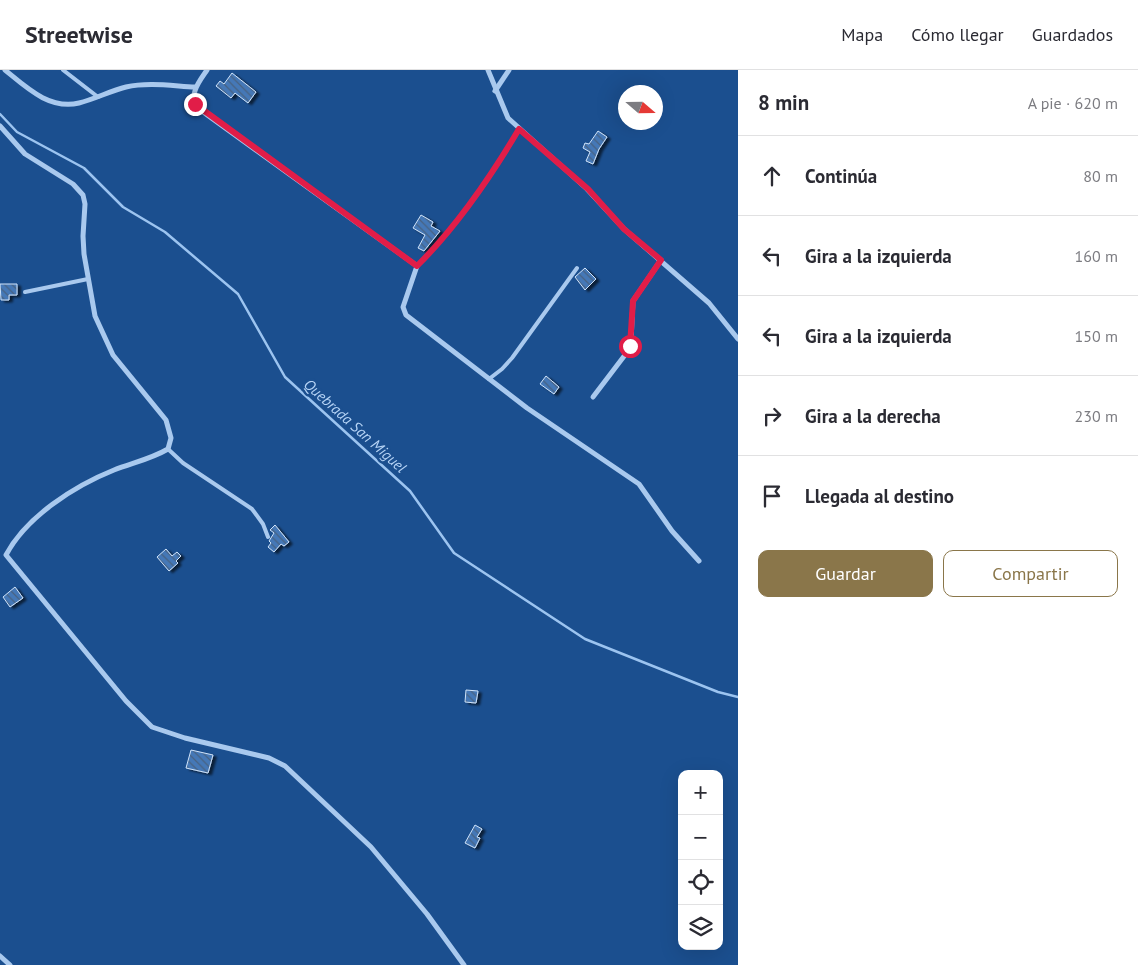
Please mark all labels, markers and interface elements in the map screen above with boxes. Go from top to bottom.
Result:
text: Streetwise [25,19,133,50]
text: Mapa [841,23,883,46]
text: Cómo llegar [911,23,1004,46]
text: Guardados [1032,23,1113,46]
north arrow [618,85,663,130]
text: 8 min [758,89,809,116]
route end [184,93,207,116]
text: A pie · 620 m [1028,93,1118,113]
icon: ahead [758,162,786,190]
text: Continúa [805,164,877,188]
text: 80 m [1083,166,1118,186]
icon: left [758,242,786,270]
text: Gira a la izquierda [805,244,952,268]
text: 160 m [1075,246,1118,266]
icon: left [758,322,786,350]
text: Gira a la izquierda [805,324,952,348]
text: 150 m [1075,326,1118,346]
route start [619,335,642,358]
water label: Quebrada San Miguel [300,375,411,477]
icon: right [758,402,786,430]
text: Gira a la derecha [805,404,941,428]
text: 230 m [1075,406,1118,426]
icon: arrive [758,482,786,510]
text: Llegada al destino [805,484,954,508]
button: Guardar [758,550,933,597]
button: Compartir [943,550,1118,597]
map controls [678,770,723,950]
button: + [678,770,723,815]
button: − [678,815,723,860]
button: locate [678,860,723,905]
button: layers [678,905,723,950]

